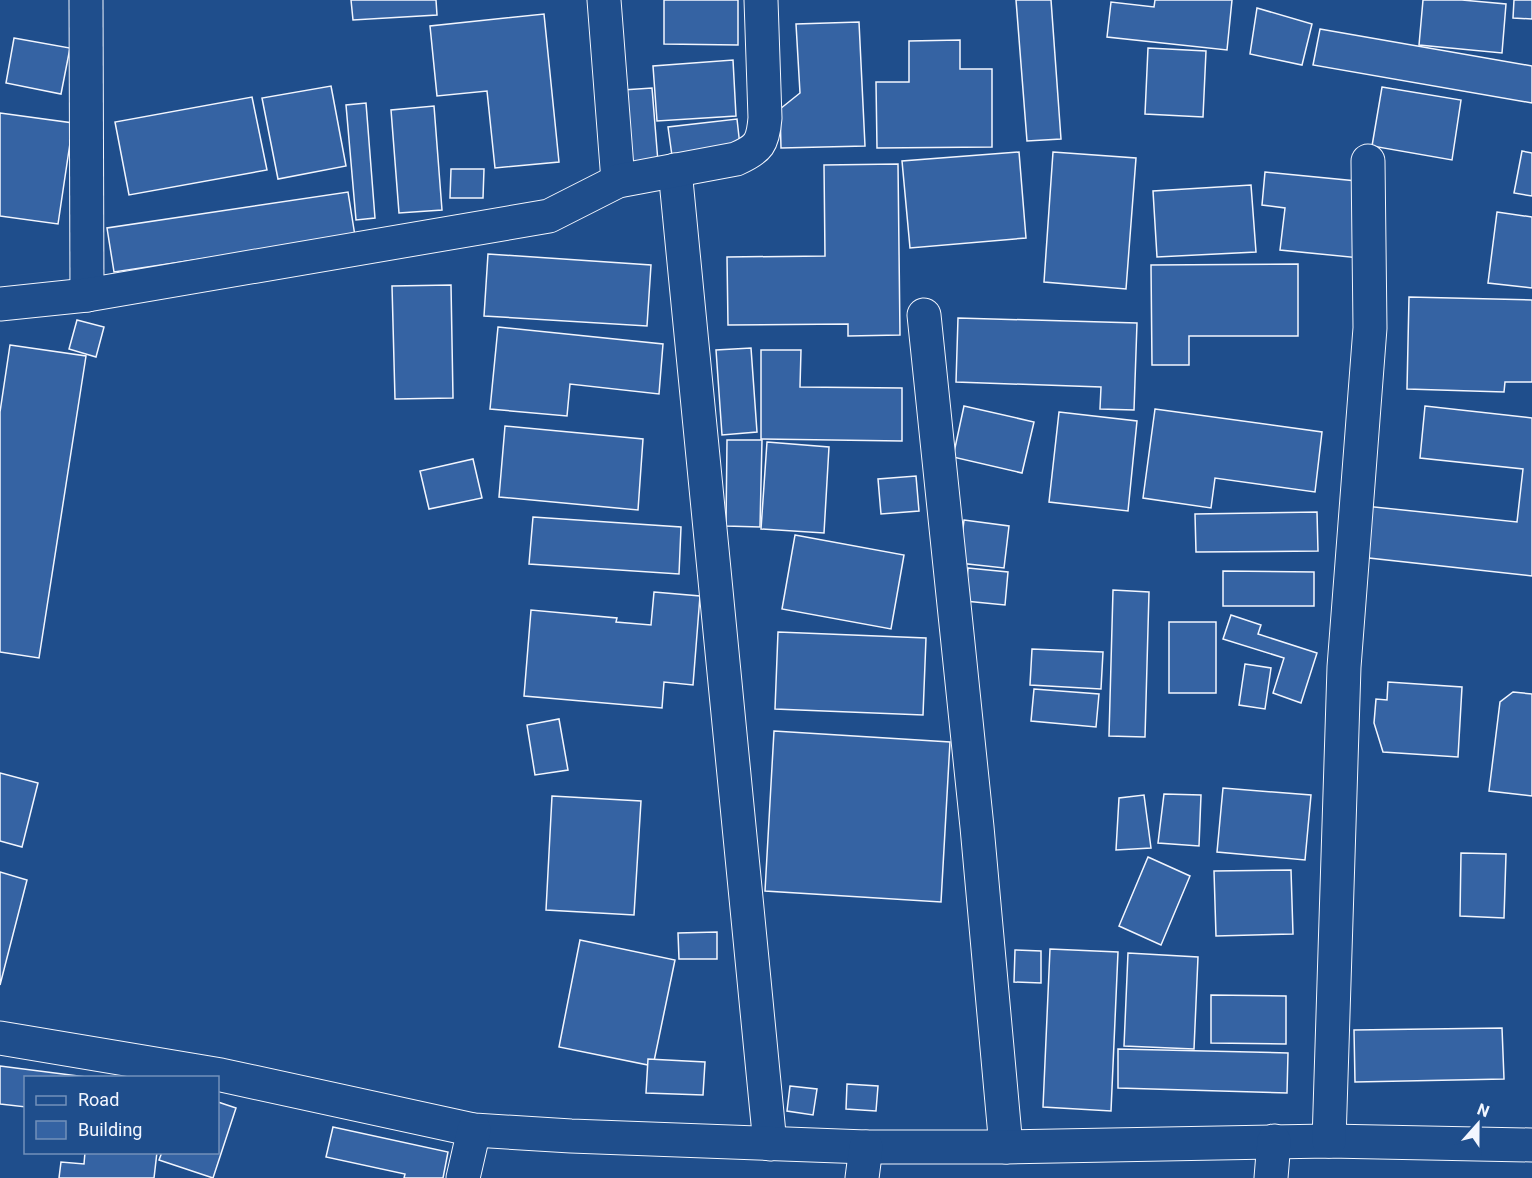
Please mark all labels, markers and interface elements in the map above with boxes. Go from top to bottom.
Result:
legend [24,1076,219,1154]
text: Road [78,1089,119,1110]
north arrow [1448,1094,1508,1154]
text: N [1475,1100,1492,1121]
text: Building [78,1119,142,1140]

